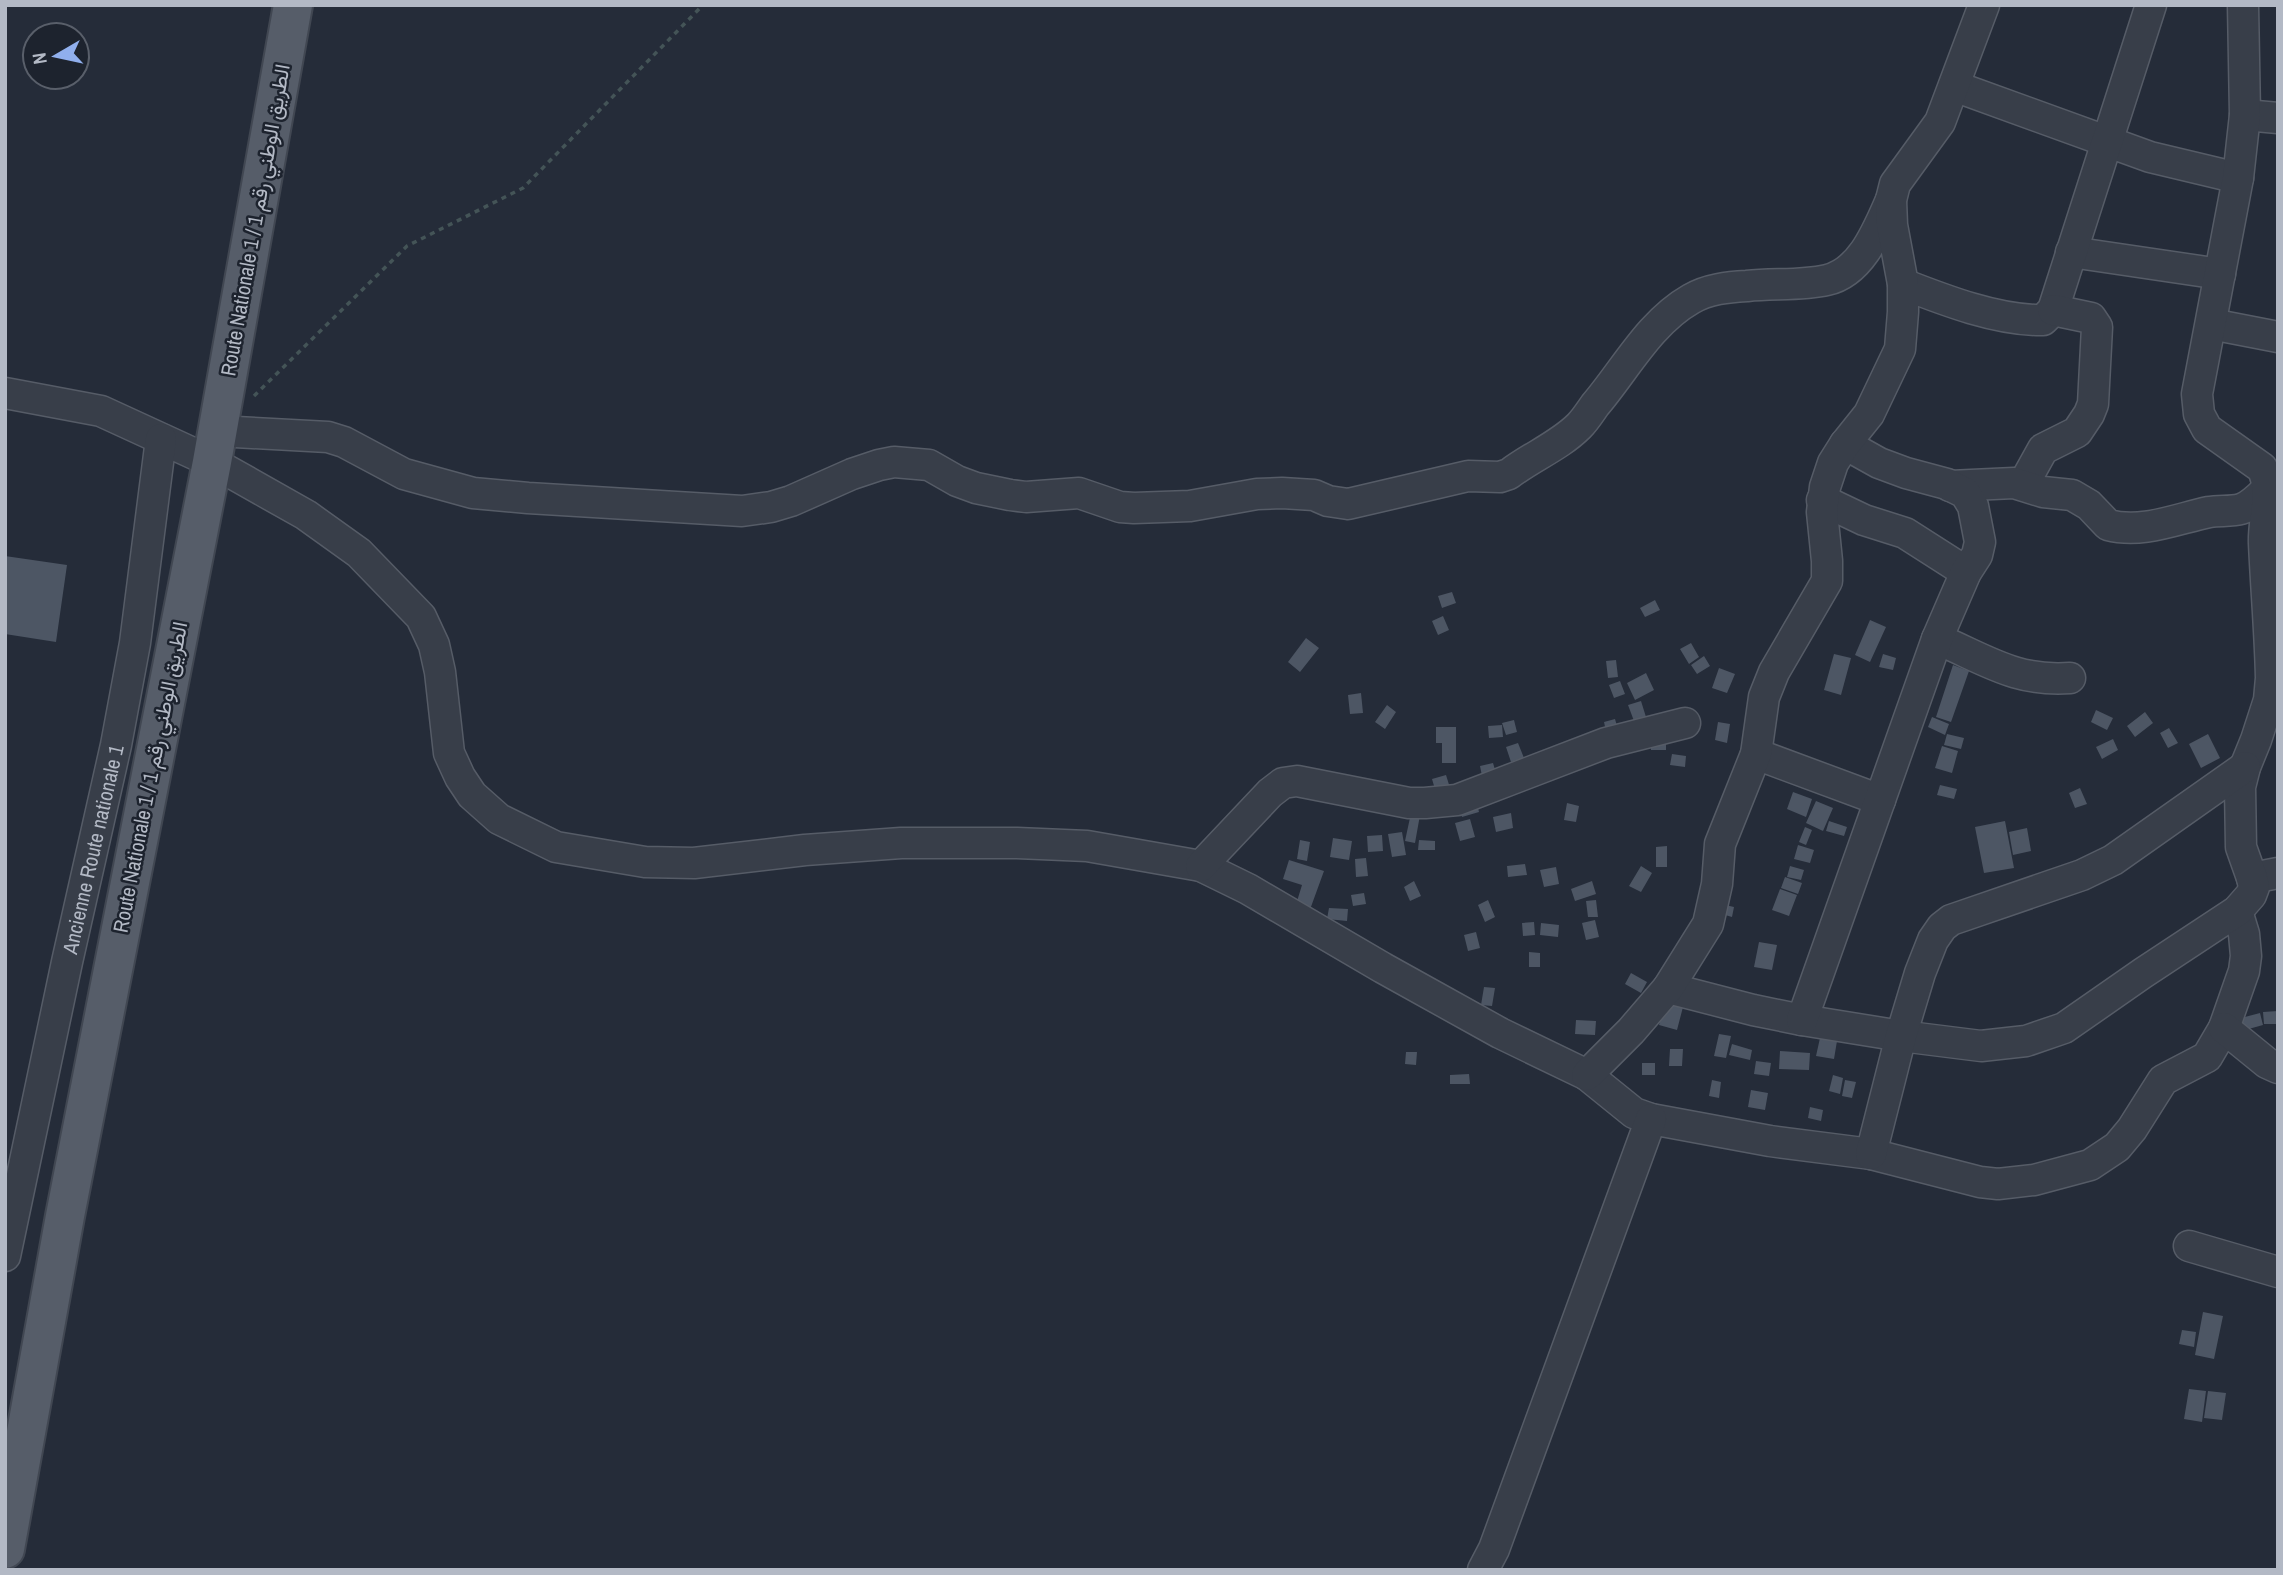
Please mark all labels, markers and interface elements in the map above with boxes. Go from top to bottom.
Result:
north arrow [21,21,91,91]
text: N [25,51,53,66]
street label: Route Nationale 1 / الطريق الوطني رقم 1 [213,62,300,379]
street label: Route Nationale 1 / الطريق الوطني رقم 1 [106,619,197,936]
street label: Ancienne Route nationale 1 [55,742,130,958]

